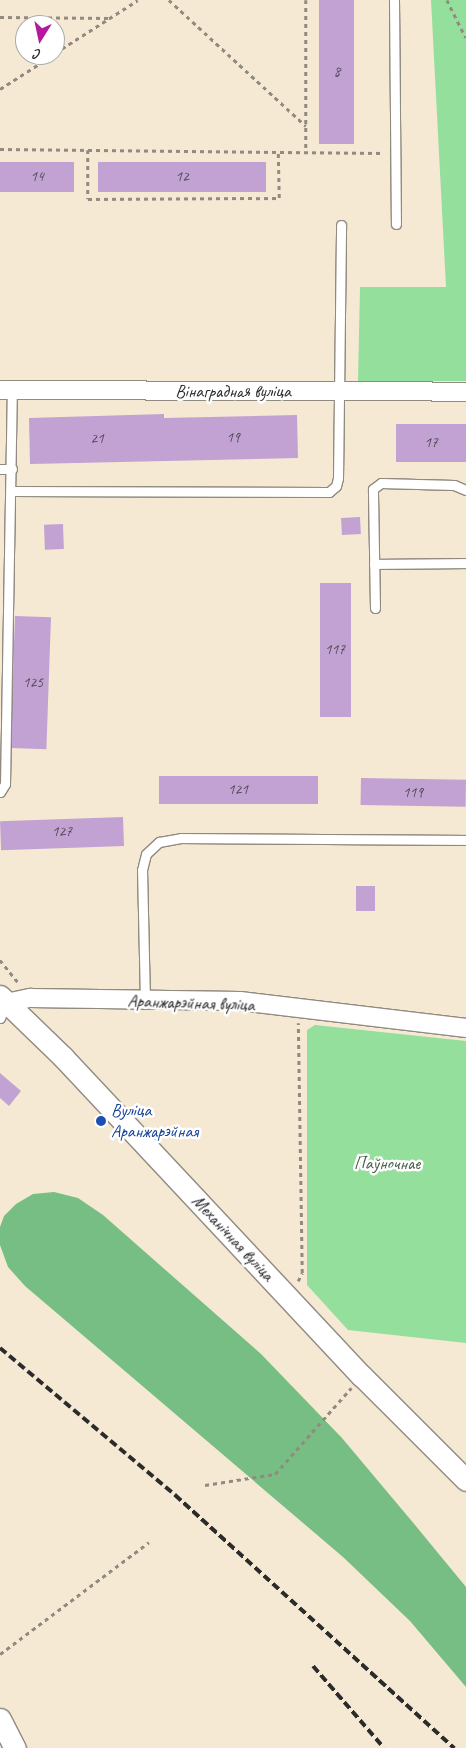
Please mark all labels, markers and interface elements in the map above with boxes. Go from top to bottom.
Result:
north arrow [15,15,65,65]
text: С [33,45,42,63]
house number: 8 [334,63,340,81]
house number: 14 [30,168,44,186]
house number: 12 [175,168,189,186]
street label: Вінаградная вуліца [176,380,290,402]
house number: 19 [226,429,240,447]
house number: 21 [90,430,104,448]
house number: 17 [424,434,438,452]
house number: 117 [325,641,345,659]
house number: 125 [23,674,43,692]
house number: 121 [228,781,248,799]
house number: 119 [403,784,423,802]
house number: 127 [52,823,72,841]
street label: Аранжарэйная вуліца [127,990,255,1016]
place label: Вуліца Аранжарэйная [111,1100,198,1142]
marker: Вуліца Аранжарэйная [95,1115,107,1127]
park label: Паўночнае [354,1152,420,1174]
street label: Механічная вуліца [188,1191,278,1285]

